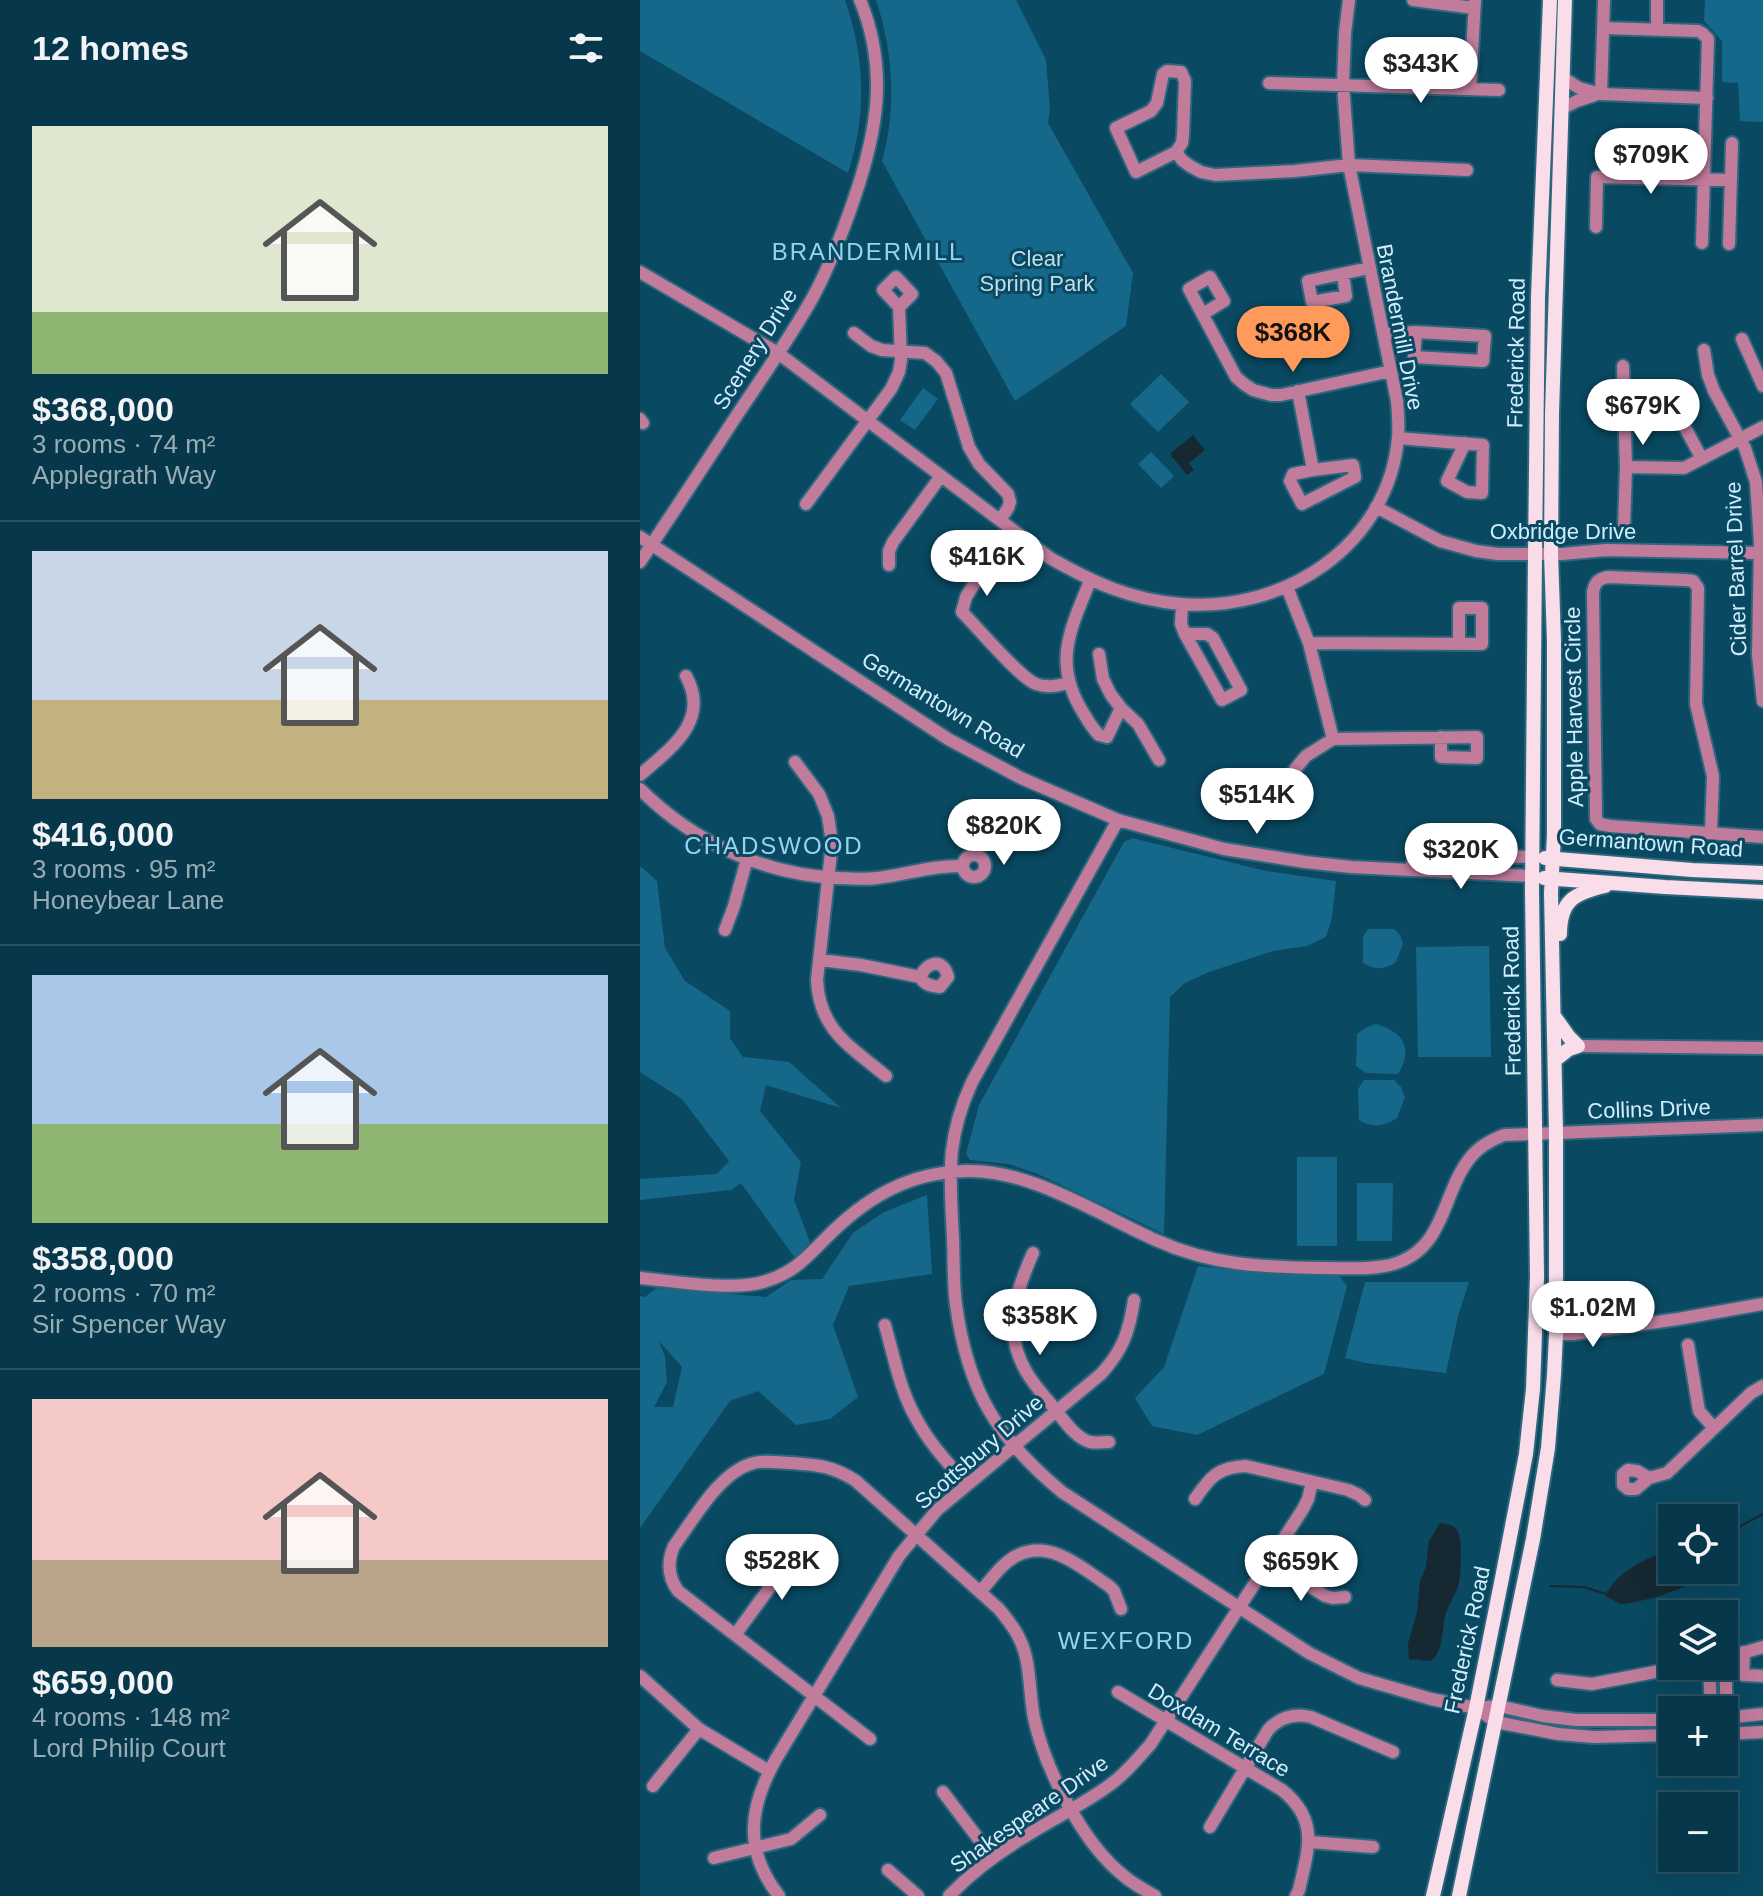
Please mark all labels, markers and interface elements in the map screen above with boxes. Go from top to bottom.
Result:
icon: filters [564,26,608,70]
text: 12 homes [32,29,189,67]
pin: $343K [1365,37,1477,105]
text: $343K [1383,48,1459,78]
pin: $709K [1595,128,1707,196]
text: $709K [1613,139,1689,169]
icon: home [248,178,392,322]
district label: BRANDERMILL [772,238,964,265]
street label: Brandermill Drive [1372,242,1428,412]
park label: Clear Spring Park [980,246,1095,296]
street label: Frederick Road [1502,278,1530,428]
street label: Scenery Drive [708,284,802,414]
pin: $368K [1237,306,1349,374]
text: $368K [1255,317,1331,347]
pin: $679K [1587,379,1699,447]
text: $368,000 [32,390,174,428]
text: $679K [1605,390,1681,420]
text: 3 rooms · 74 m² [32,429,216,459]
text: Applegrath Way [32,460,216,490]
street label: Cider Barrel Drive [1720,481,1752,657]
street label: Oxbridge Drive [1490,519,1636,544]
pin: $416K [931,530,1043,598]
text: $416K [949,541,1025,571]
icon: home [248,603,392,747]
street label: Apple Harvest Circle [1560,607,1588,807]
street label: Germantown Road [857,647,1029,763]
pin: $514K [1201,768,1313,836]
text: $514K [1219,779,1295,809]
pin: $820K [948,799,1060,867]
text: $820K [966,810,1042,840]
text: $416,000 [32,815,174,853]
pin: $320K [1405,823,1517,891]
street label: Germantown Road [1558,824,1744,862]
district label: CHADSWOOD [684,832,864,859]
text: $320K [1423,834,1499,864]
text: 3 rooms · 95 m² [32,854,216,884]
text: Honeybear Lane [32,885,224,915]
street label: Frederick Road [1498,926,1526,1076]
icon: home [248,1027,392,1171]
street label: Collins Drive [1587,1094,1711,1124]
text: $358,000 [32,1239,174,1277]
text: 2 rooms · 70 m² [32,1278,216,1308]
pin: $1.02M [1528,1281,1658,1349]
pin: $358K [984,1289,1096,1357]
text: $1.02M [1550,1292,1636,1322]
text: $358K [1002,1300,1078,1330]
text: Sir Spencer Way [32,1309,226,1339]
street label: Scottsbury Drive [910,1390,1048,1514]
icon: home [248,1451,392,1595]
map controls [1658,1504,1738,1872]
button: locate [1658,1504,1738,1584]
pin: $528K [726,1534,838,1602]
pin: $659K [1245,1535,1357,1603]
text: $528K [744,1545,820,1575]
text: $659K [1263,1546,1339,1576]
street label: Frederick Road [1439,1564,1495,1716]
button: layers [1658,1600,1738,1680]
district label: WEXFORD [1058,1627,1194,1654]
text: $659,000 [32,1663,174,1701]
street label: Doxdam Terrace [1144,1678,1294,1782]
button: + [1658,1696,1738,1776]
text: 4 rooms · 148 m² [32,1702,230,1732]
text: Lord Philip Court [32,1733,226,1763]
street label: Shakespeare Drive [945,1750,1113,1878]
button: − [1658,1792,1738,1872]

